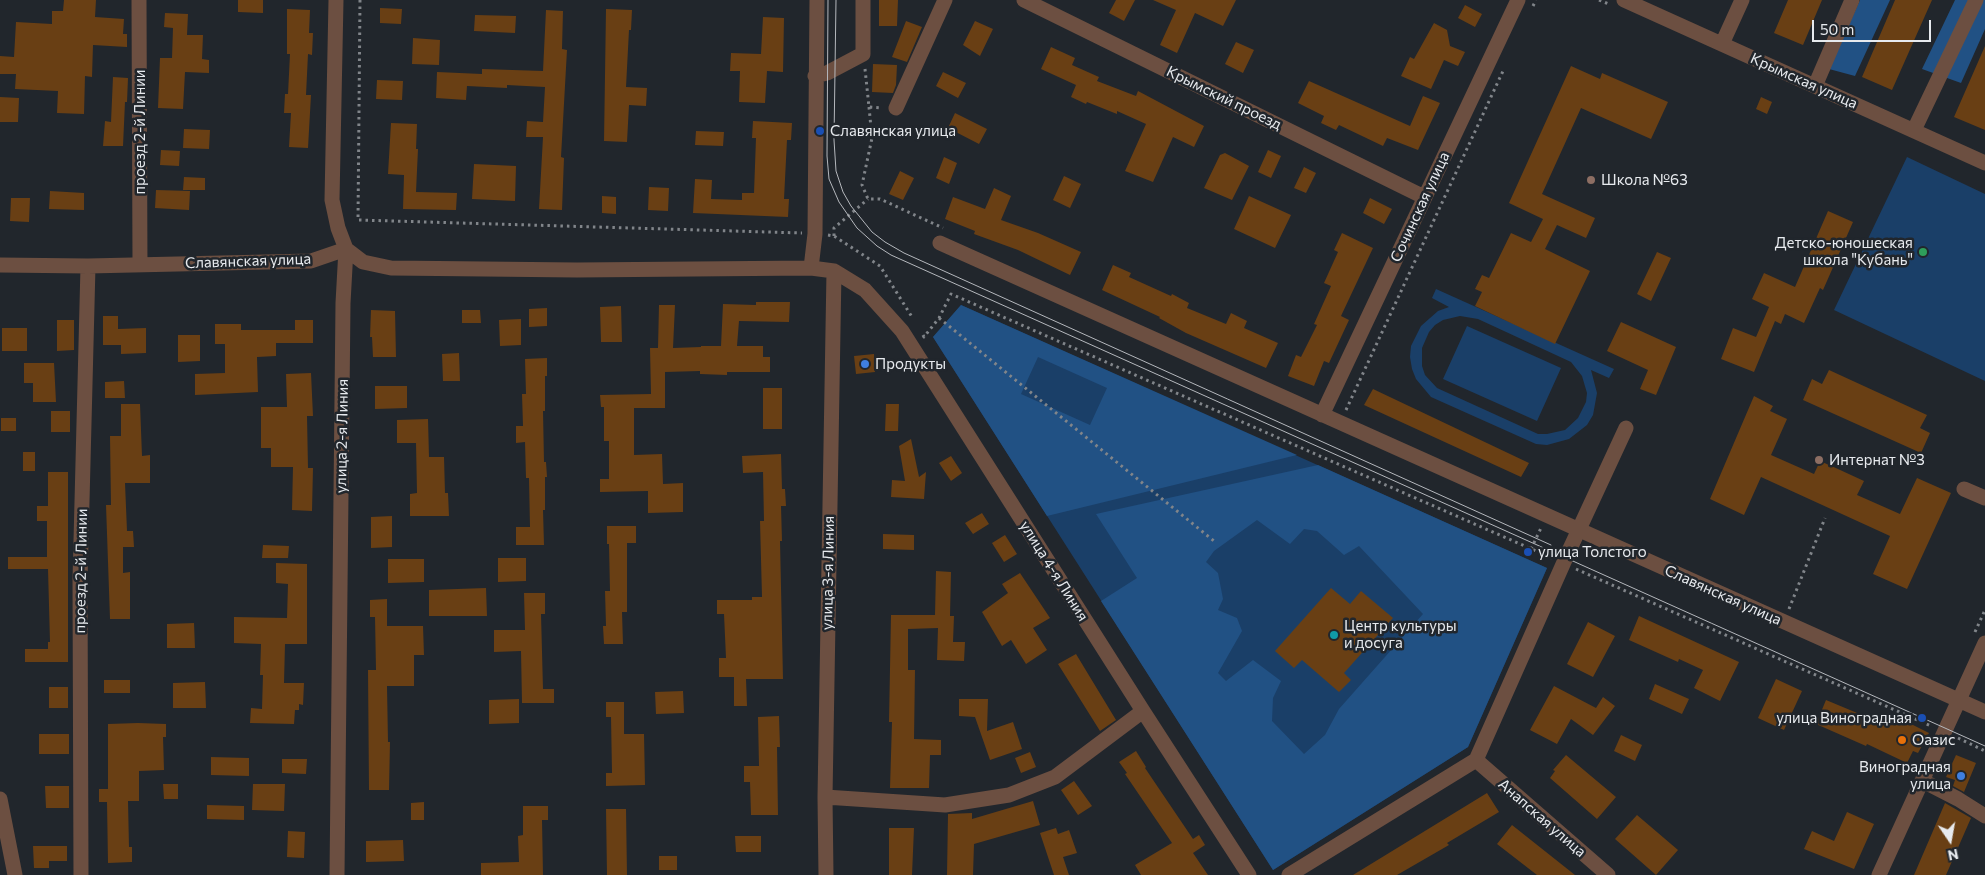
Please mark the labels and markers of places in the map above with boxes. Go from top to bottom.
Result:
place label: Славянская улица [830,122,956,140]
marker: Славянская улица [814,125,826,137]
place label: Школа №63 [1601,171,1688,189]
marker: Школа №63 [1585,174,1597,186]
place label: Детско-юношеская школа "Кубань" [1775,234,1913,269]
marker: Детско-юношеская школа "Кубань" [1917,246,1929,258]
place label: Продукты [875,355,946,373]
marker: Продукты [859,358,871,370]
place label: Интернат №3 [1829,451,1925,469]
marker: Интернат №3 [1813,454,1825,466]
place label: улица Толстого [1538,543,1647,561]
marker: улица Толстого [1522,546,1534,558]
place label: Центр культуры и досуга [1344,617,1457,652]
marker: Центр культуры и досуга [1328,629,1340,641]
place label: улица Виноградная [1776,709,1912,727]
marker: улица Виноградная [1916,712,1928,724]
place label: Оазис [1912,731,1955,749]
marker: Оазис [1896,734,1908,746]
place label: Виноградная улица [1859,758,1951,793]
marker: Виноградная улица [1955,770,1967,782]

